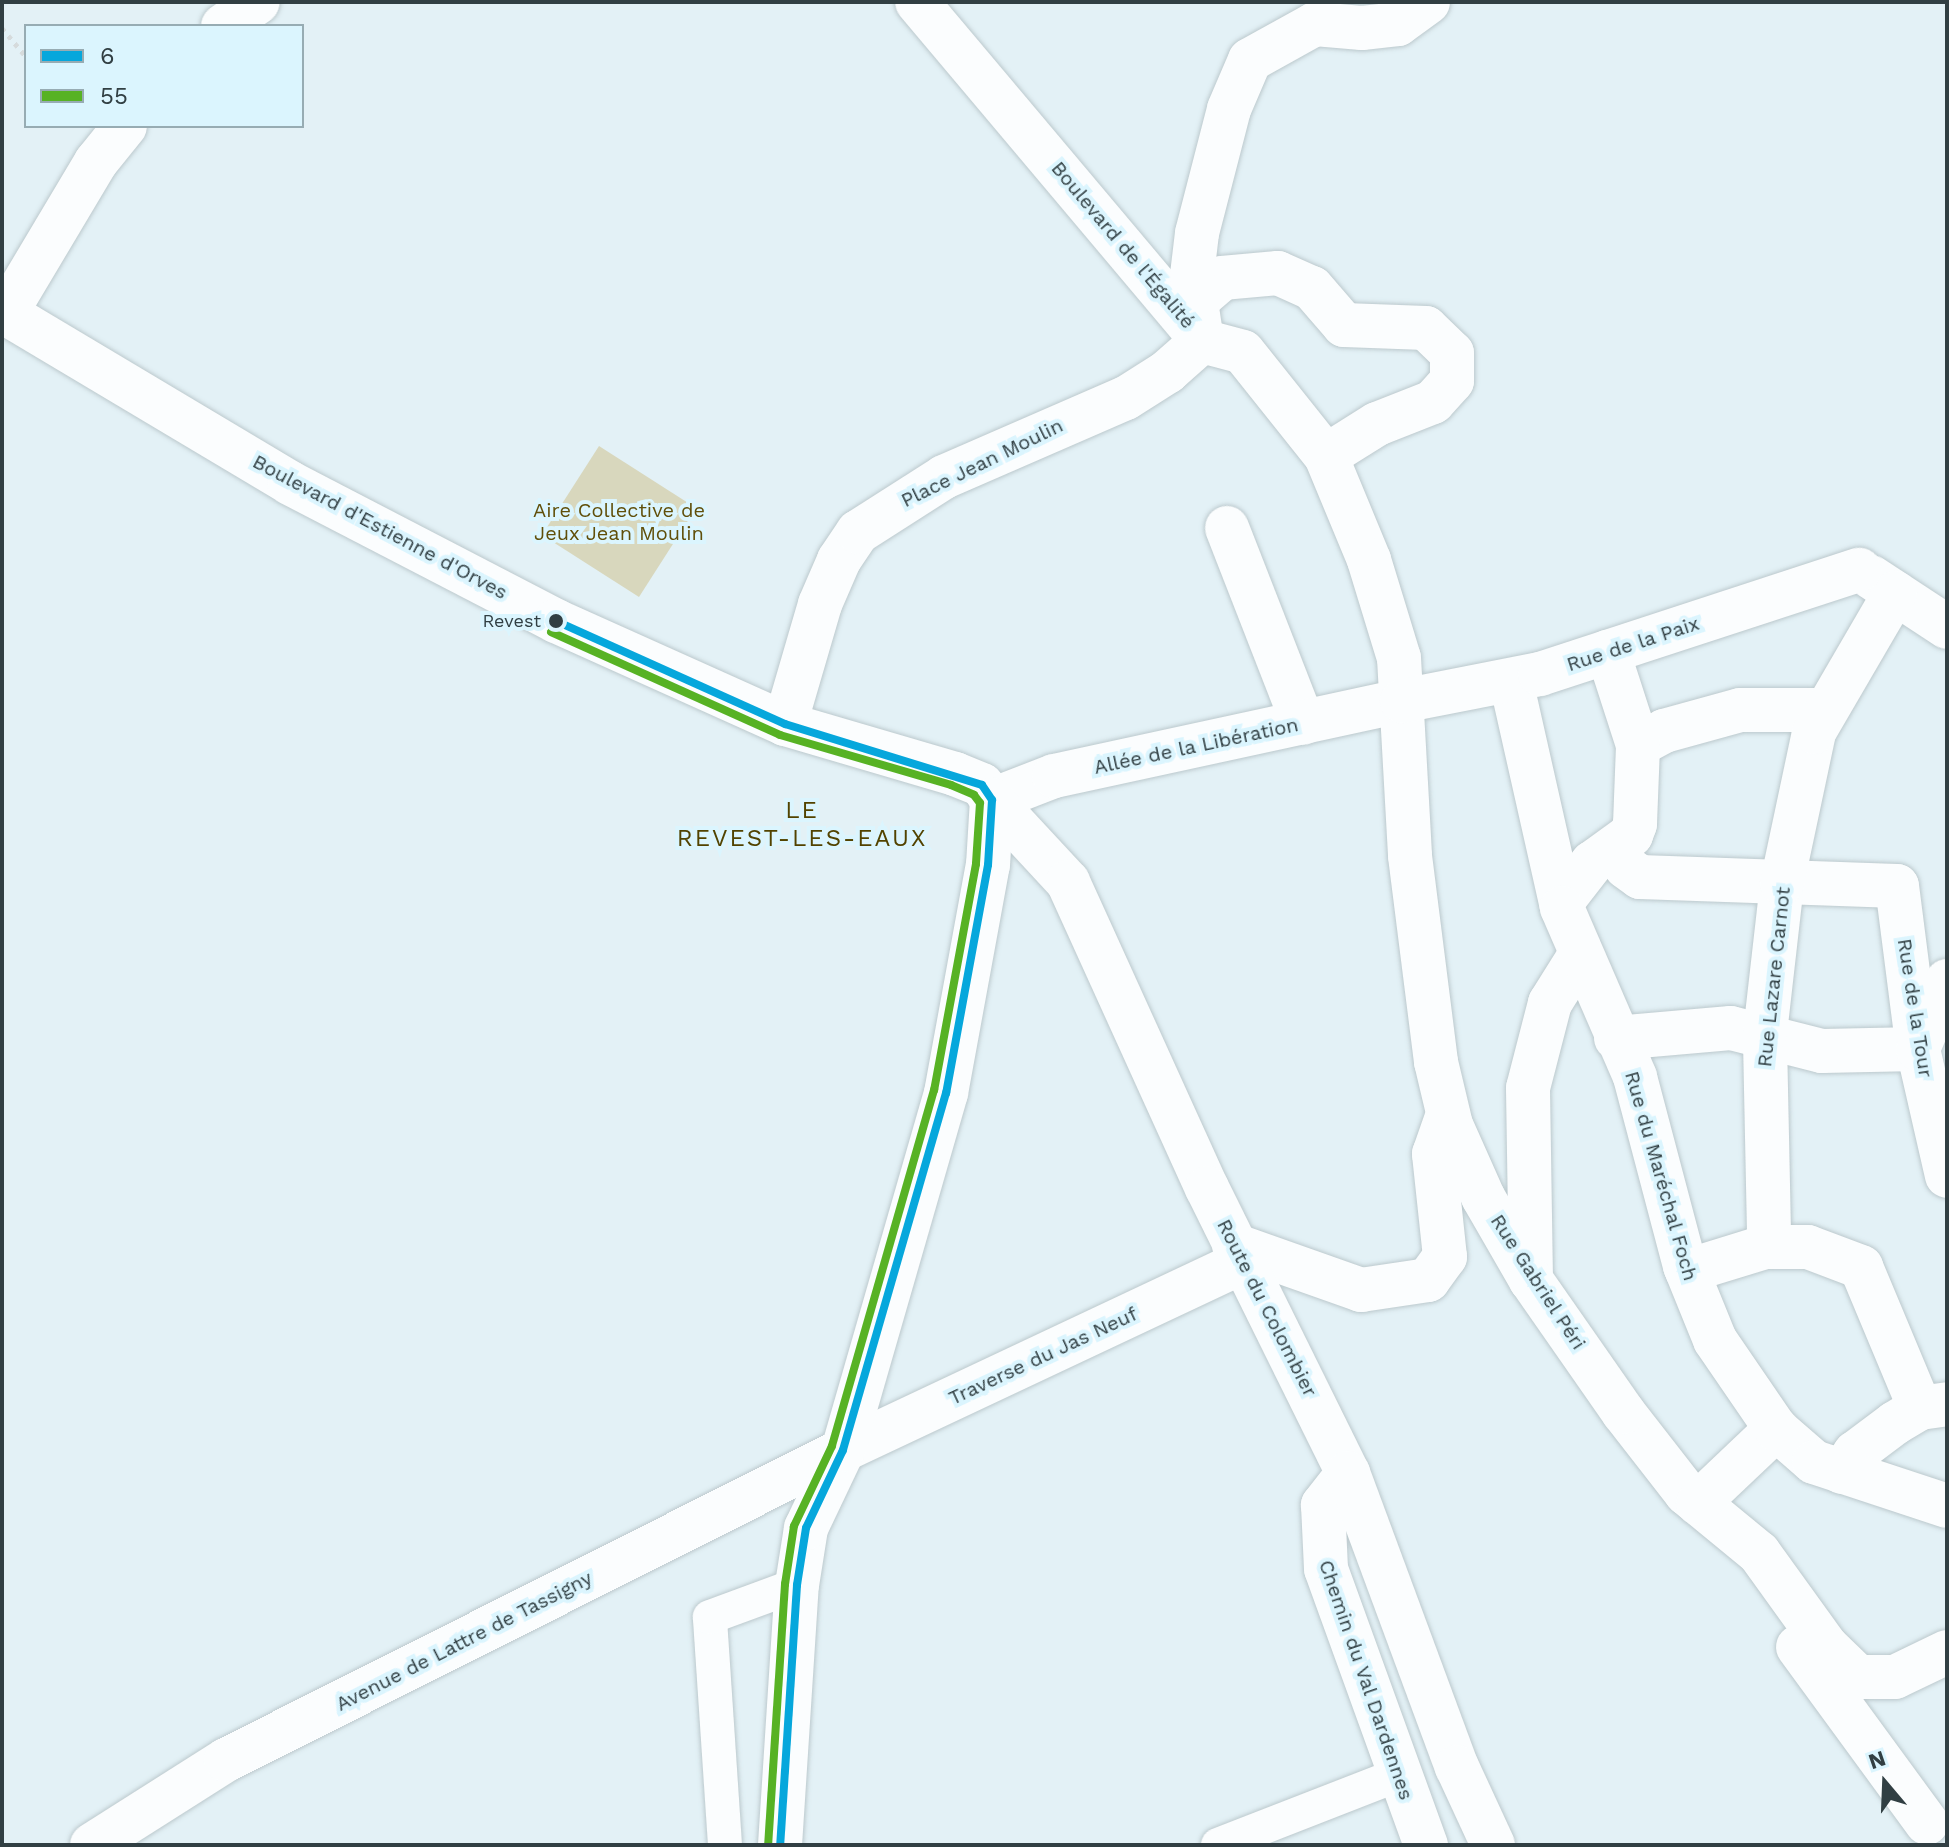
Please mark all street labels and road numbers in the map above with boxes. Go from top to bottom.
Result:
street label: Boulevard de l'Égalité [1046,157,1200,333]
street label: Place Jean Moulin [897,413,1067,513]
street label: Boulevard d'Estienne d'Orves [249,449,511,605]
street label: Rue de la Paix [1563,611,1703,677]
street label: Allée de la Libération [1091,713,1301,779]
street label: Rue Lazare Carnot [1753,886,1795,1068]
street label: Rue de la Tour [1892,936,1938,1080]
street label: Rue du Maréchal Foch [1619,1068,1703,1284]
street label: Rue Gabriel Péri [1485,1210,1591,1354]
street label: Route du Colombier [1212,1215,1322,1401]
street label: Traverse du Jas Neuf [945,1302,1141,1410]
street label: Chemin du Val Dardennes [1313,1556,1419,1804]
street label: Avenue de Lattre de Tassigny [332,1566,596,1716]

